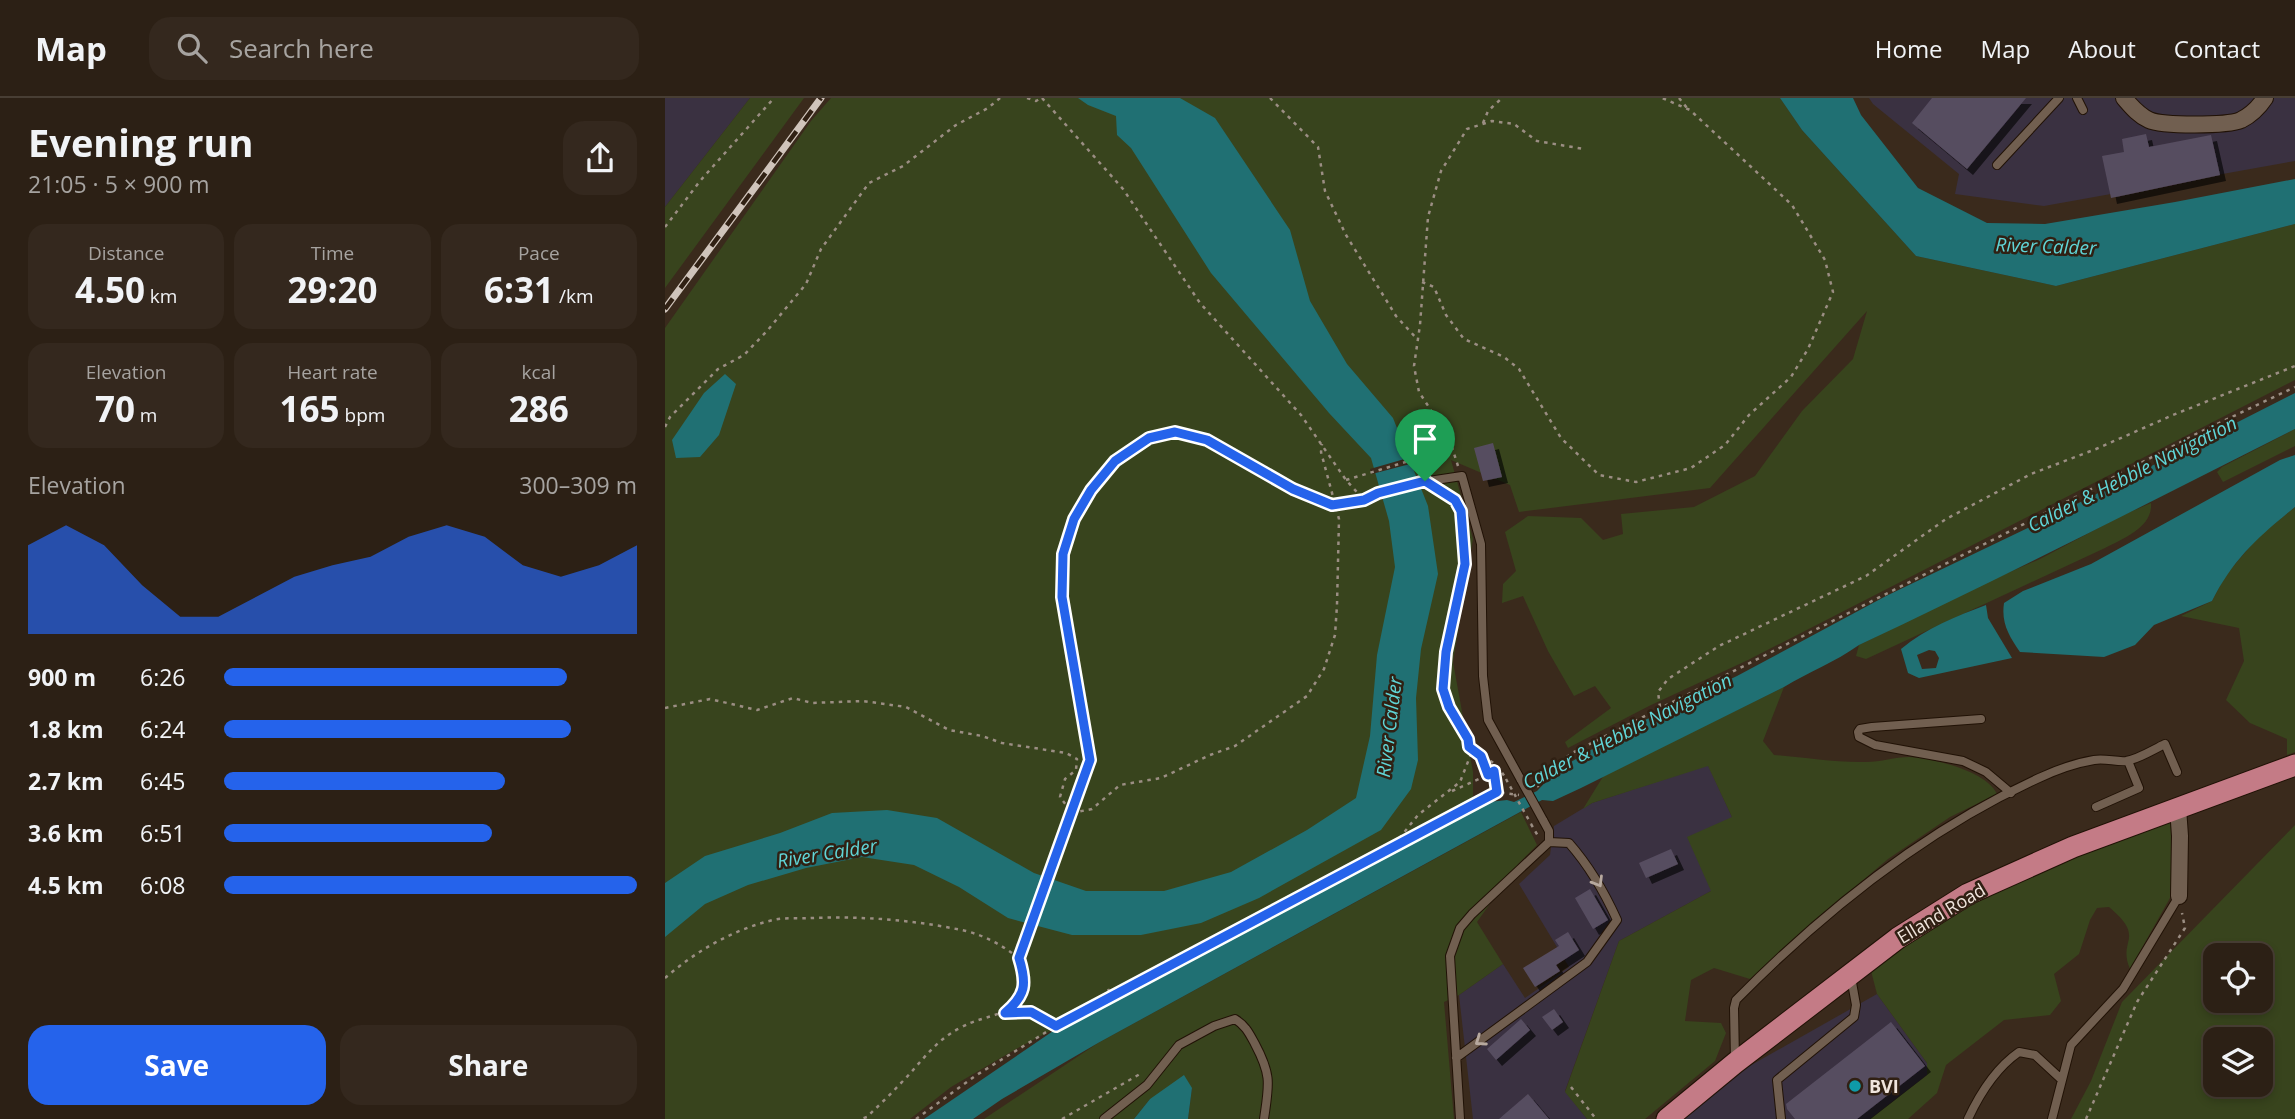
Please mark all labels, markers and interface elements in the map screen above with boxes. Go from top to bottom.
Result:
search box [149,17,639,80]
text: Map [35,26,107,71]
icon: search [173,29,211,67]
text: Search here [229,30,374,66]
text: Home [1875,32,1943,65]
text: Map [1981,32,2030,65]
text: About [2068,32,2136,65]
text: Contact [2174,32,2260,65]
text: Evening run [28,116,253,168]
button: share [563,121,637,195]
text: 21:05 · 5 × 900 m [28,168,210,200]
water label: River Calder [1995,231,2098,261]
text: Distance [88,240,164,266]
text: Time [311,240,354,266]
text: Pace [518,240,560,266]
text: 4.50 [75,266,145,313]
text: 29:20 [287,266,378,313]
text: 6:31 [484,266,554,313]
text: km [145,283,177,309]
text: /km [554,283,594,309]
text: Elevation [86,359,167,385]
text: Heart rate [287,359,378,385]
text: kcal [522,359,556,385]
text: 70 [95,385,135,432]
text: 165 [280,385,340,432]
text: 286 [509,385,569,432]
text: m [135,402,157,428]
text: bpm [340,402,385,428]
pin [1395,409,1455,481]
water label: Calder & Hebble Navigation [2023,410,2241,538]
icon: arrive [1406,420,1444,458]
text: Elevation [28,469,126,501]
text: 300–309 m [519,469,637,501]
text: 900 m [28,661,96,693]
text: 6:26 [140,661,186,693]
water label: Calder & Hebble Navigation [1518,667,1736,795]
water label: River Calder [1370,674,1408,779]
text: 1.8 km [28,713,104,745]
text: 6:24 [140,713,186,745]
text: 2.7 km [28,765,104,797]
text: 6:45 [140,765,186,797]
text: 3.6 km [28,817,104,849]
text: 6:51 [140,817,186,849]
water label: River Calder [775,832,880,874]
text: 4.5 km [28,869,104,901]
text: 6:08 [140,869,186,901]
one-way arrow [1590,874,1603,887]
street label: Elland Road [1892,877,1990,949]
map controls [2203,943,2273,1097]
button: locate [2203,943,2273,1013]
button: Save [28,1025,326,1105]
button: Share [340,1025,637,1105]
button: layers [2203,1027,2273,1097]
one-way arrow [1475,1033,1488,1046]
place label: BVI [1869,1074,1899,1098]
marker: BVI [1847,1078,1863,1094]

